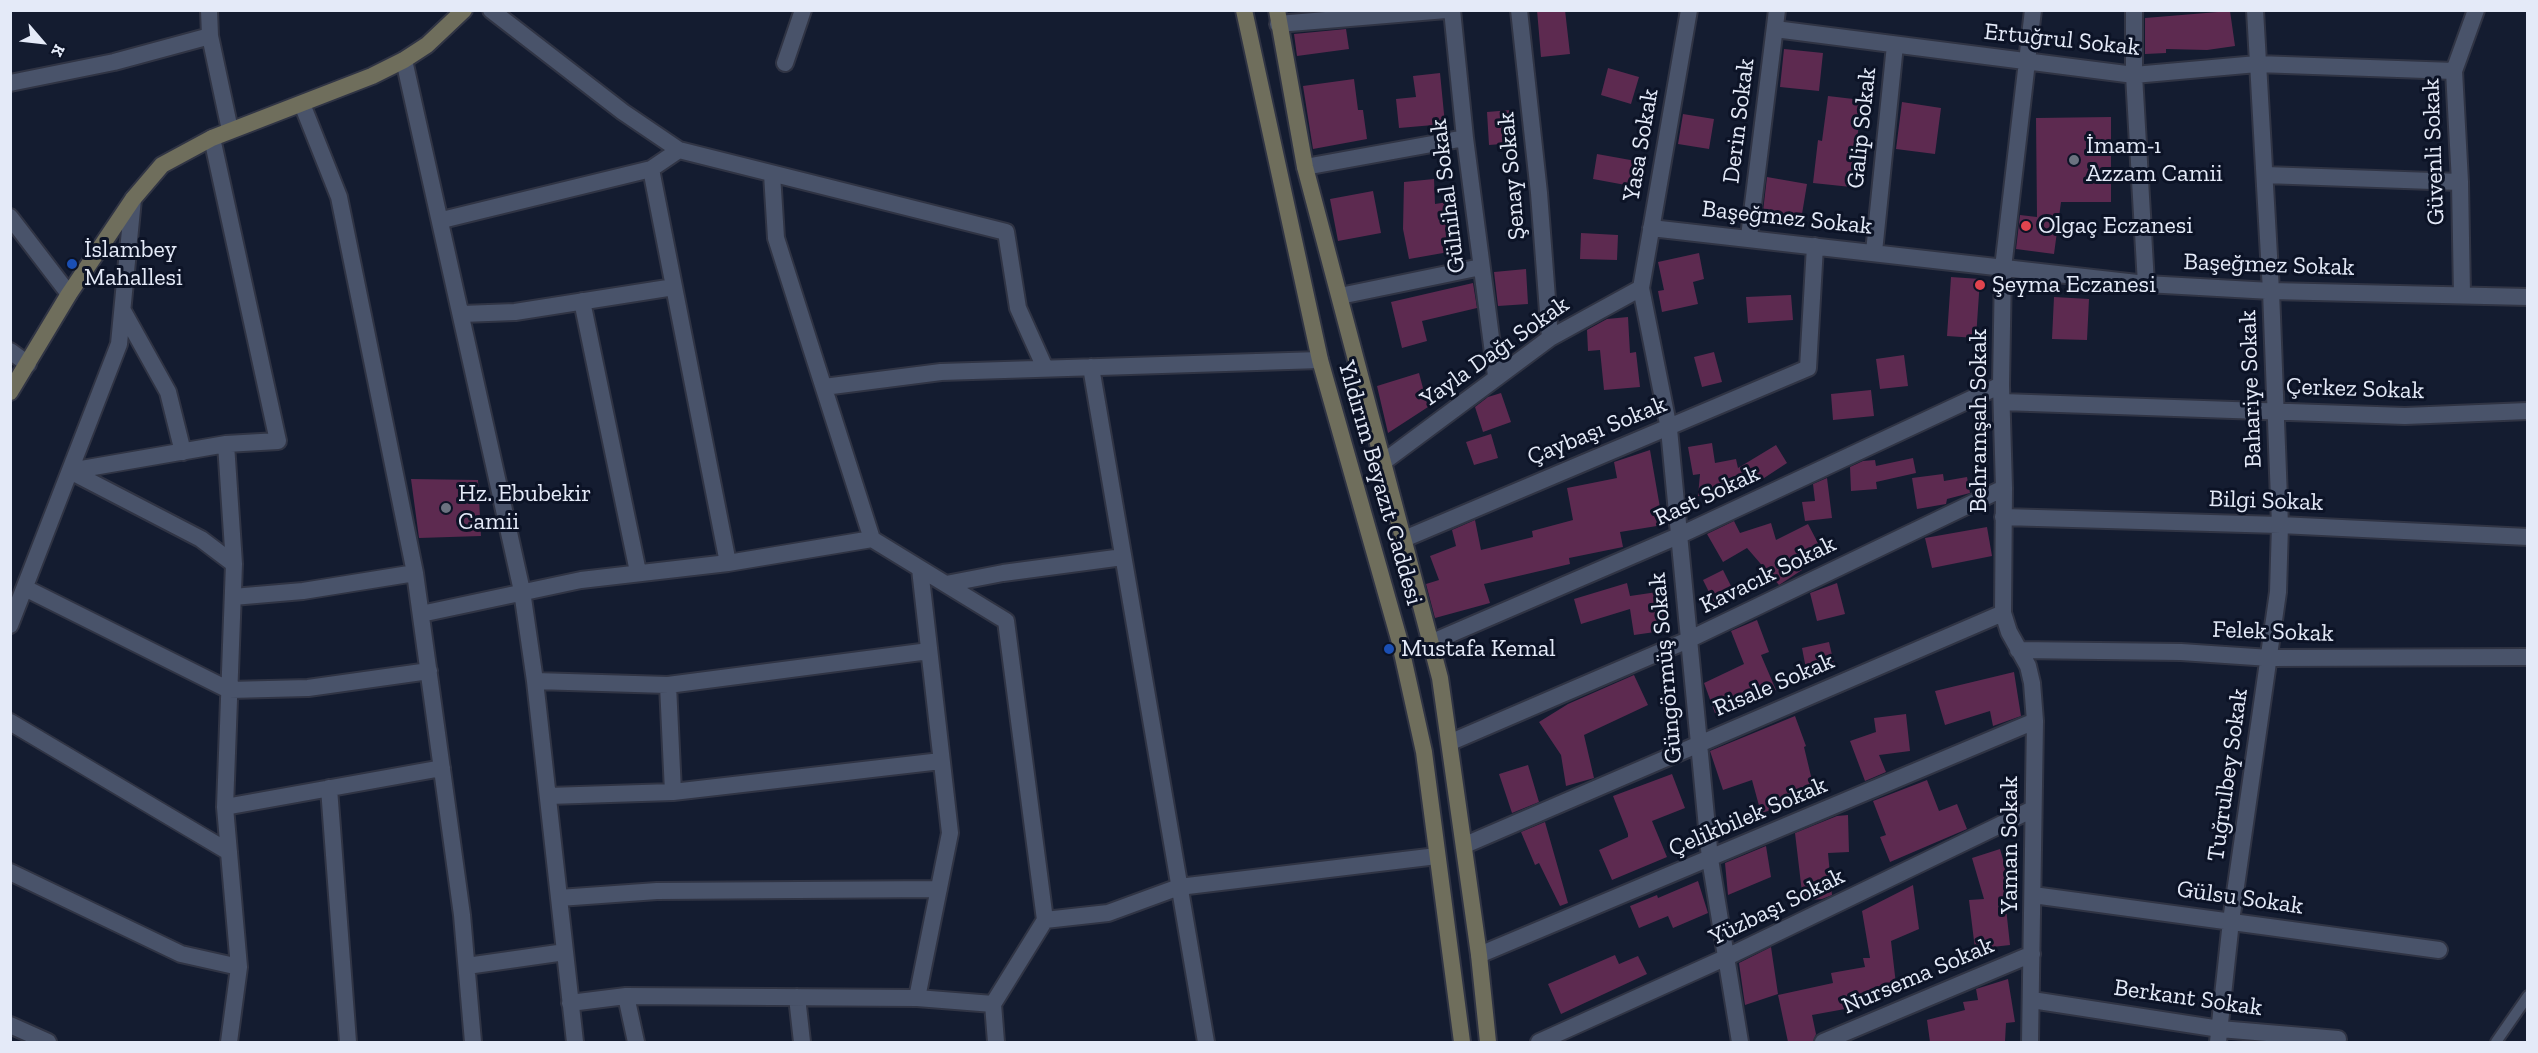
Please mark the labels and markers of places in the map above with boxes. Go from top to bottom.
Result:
place label: İmam-ı Azzam Camii [2086,132,2223,188]
marker: İmam-ı Azzam Camii [2067,153,2081,167]
place label: Olgaç Eczanesi [2038,212,2193,240]
marker: Olgaç Eczanesi [2019,219,2033,233]
place label: İslambey Mahallesi [84,236,183,292]
marker: İslambey Mahallesi [65,257,79,271]
place label: Şeyma Eczanesi [1992,271,2156,299]
marker: Şeyma Eczanesi [1973,278,1987,292]
place label: Hz. Ebubekir Camii [458,480,591,536]
marker: Hz. Ebubekir Camii [439,501,453,515]
place label: Mustafa Kemal [1401,635,1556,663]
marker: Mustafa Kemal [1382,642,1396,656]

